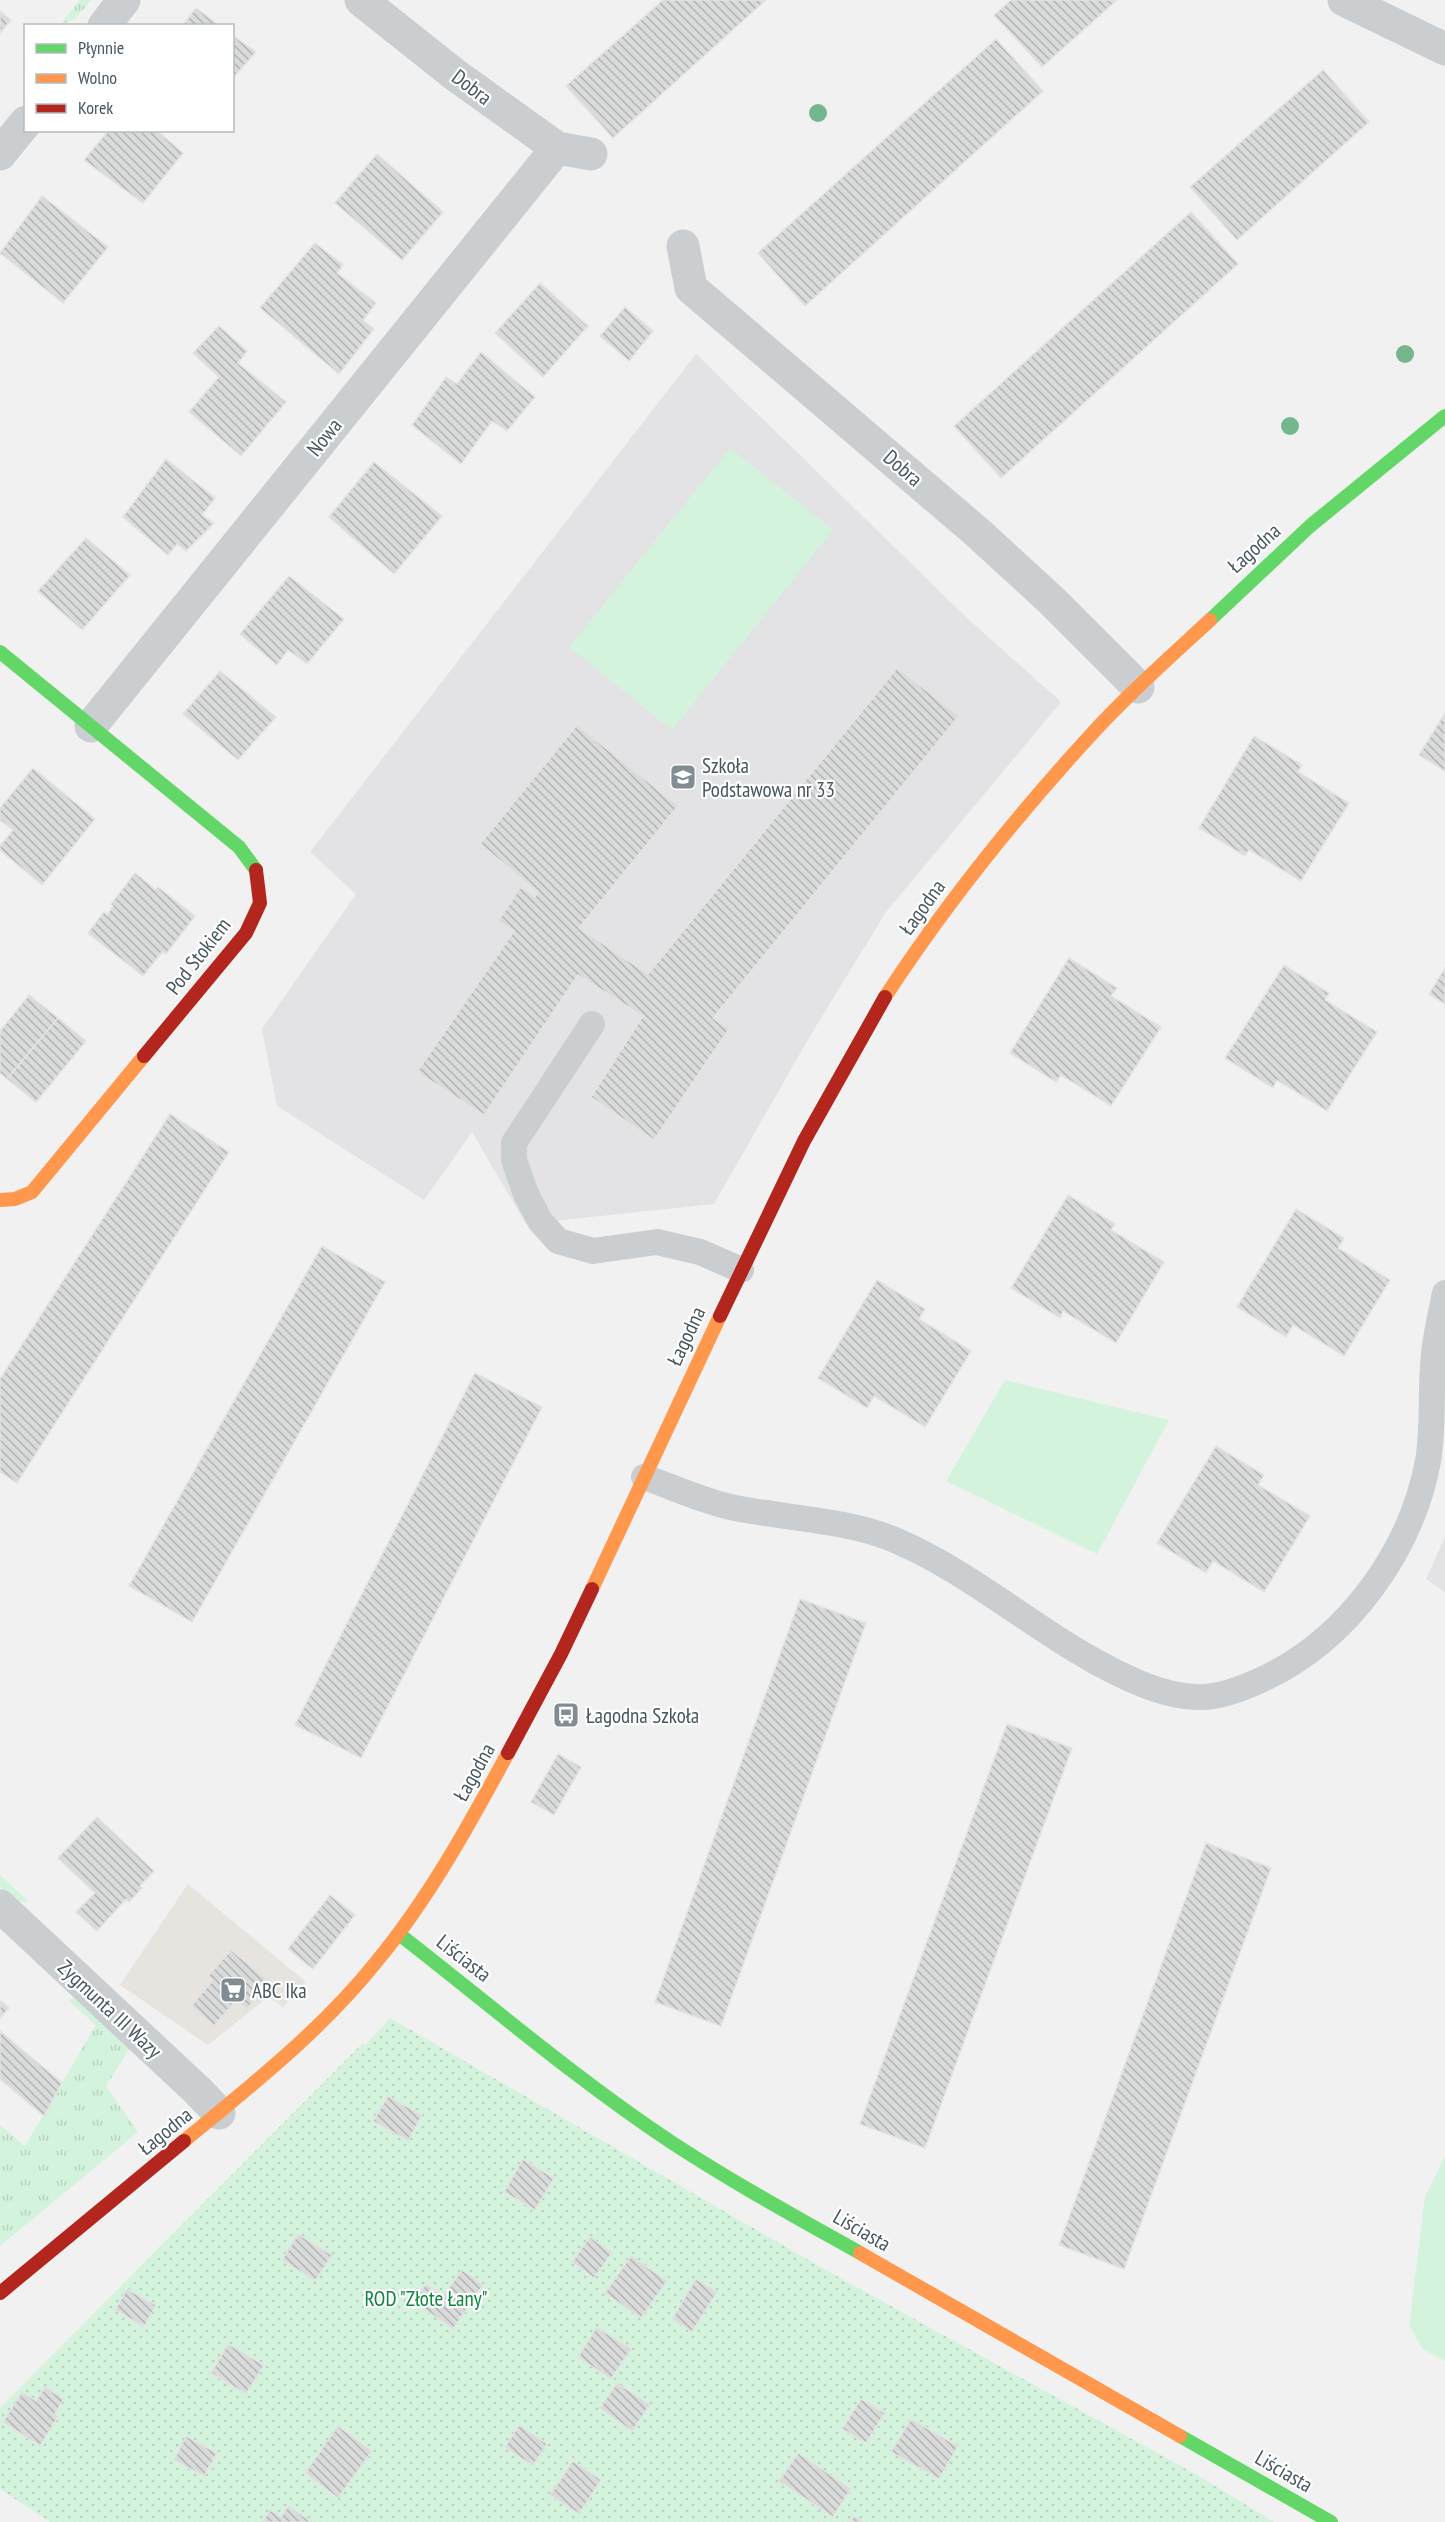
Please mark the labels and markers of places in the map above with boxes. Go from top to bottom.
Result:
place label: Szkoła Podstawowa nr 33 [702,752,835,803]
school or university icon: Szkoła Podstawowa nr 33 [668,762,698,792]
bus stop icon: Łagodna Szkoła [551,1700,581,1730]
place label: Łagodna Szkoła [586,1702,699,1729]
supermarket icon: ABC Ika [218,1975,248,2005]
place label: ABC Ika [252,1977,307,2004]

